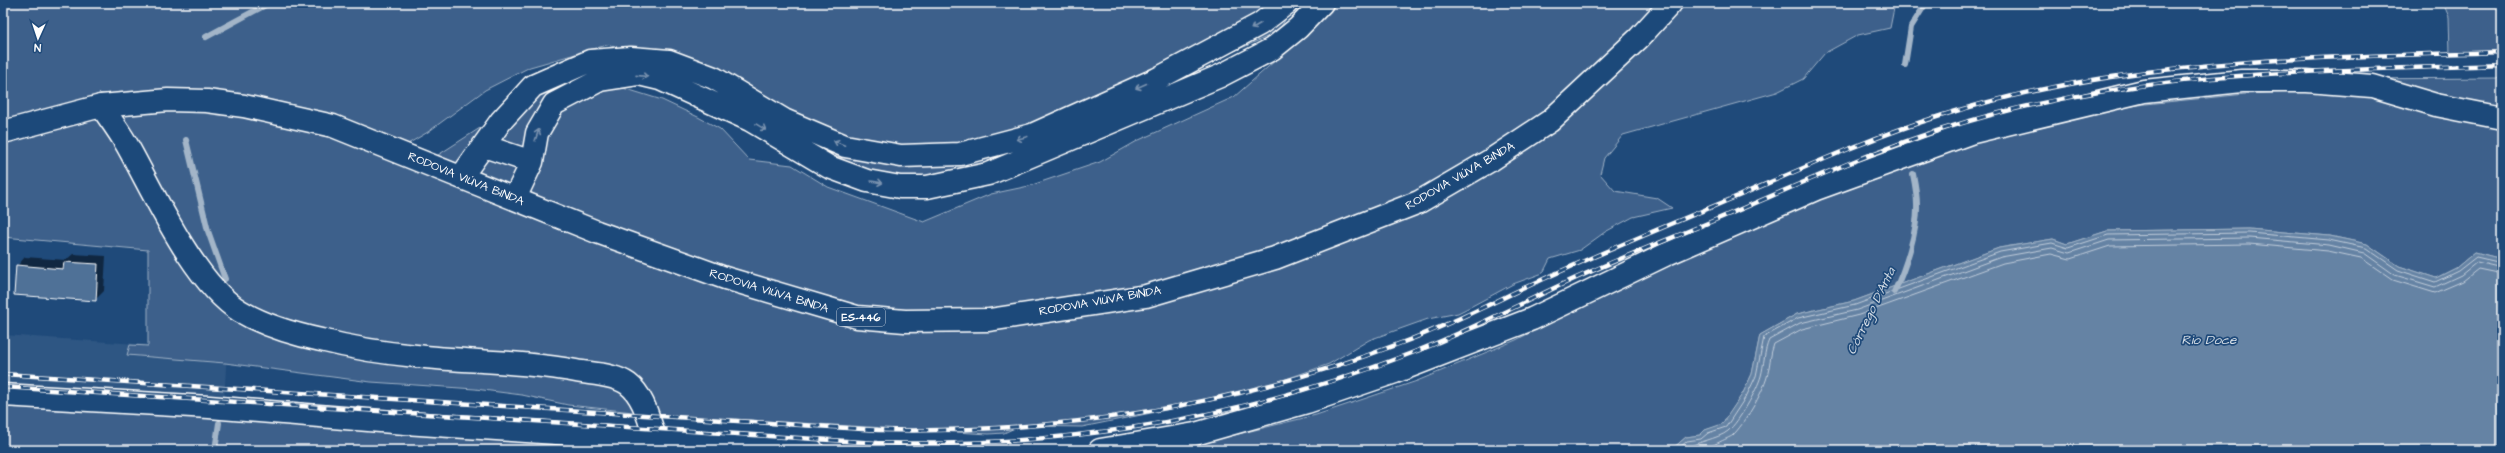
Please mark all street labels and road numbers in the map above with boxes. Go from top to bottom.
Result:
street label: RODOVIA VIÚVA BINDA [1402,138,1518,214]
street label: RODOVIA VIÚVA BINDA [405,148,527,210]
street label: RODOVIA VIÚVA BINDA [707,265,831,317]
street label: RODOVIA VIÚVA BINDA [1038,282,1163,320]
road number: ES-446 [837,308,885,326]

